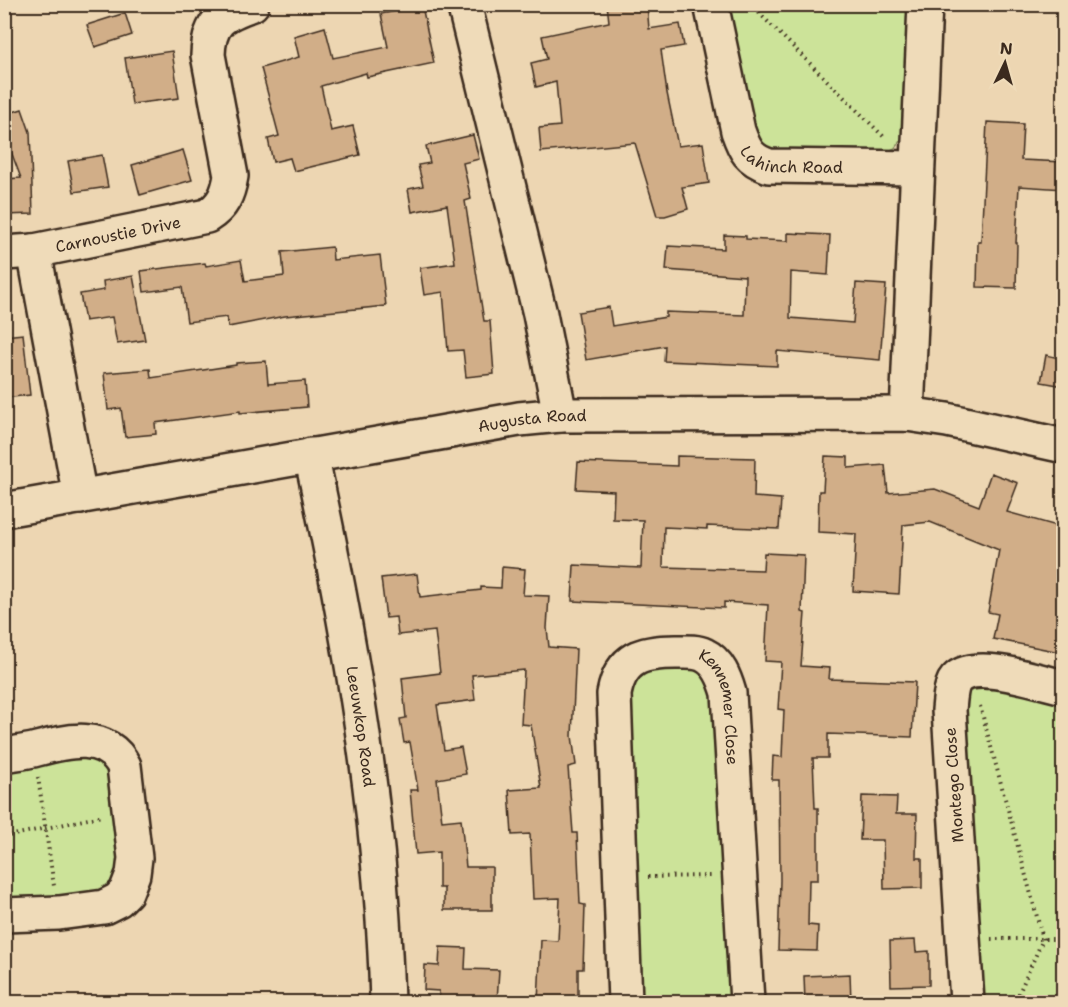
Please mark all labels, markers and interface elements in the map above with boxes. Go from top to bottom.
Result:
north arrow [975,33,1035,93]
text: N [999,38,1013,60]
street label: Lahinch Road [736,141,843,177]
street label: Carnoustie Drive [54,211,182,257]
street label: Augusta Road [476,404,587,437]
street label: Kennemer Close [696,644,744,765]
street label: Leeuwkop Road [342,664,380,788]
street label: Montego Close [940,727,968,843]

